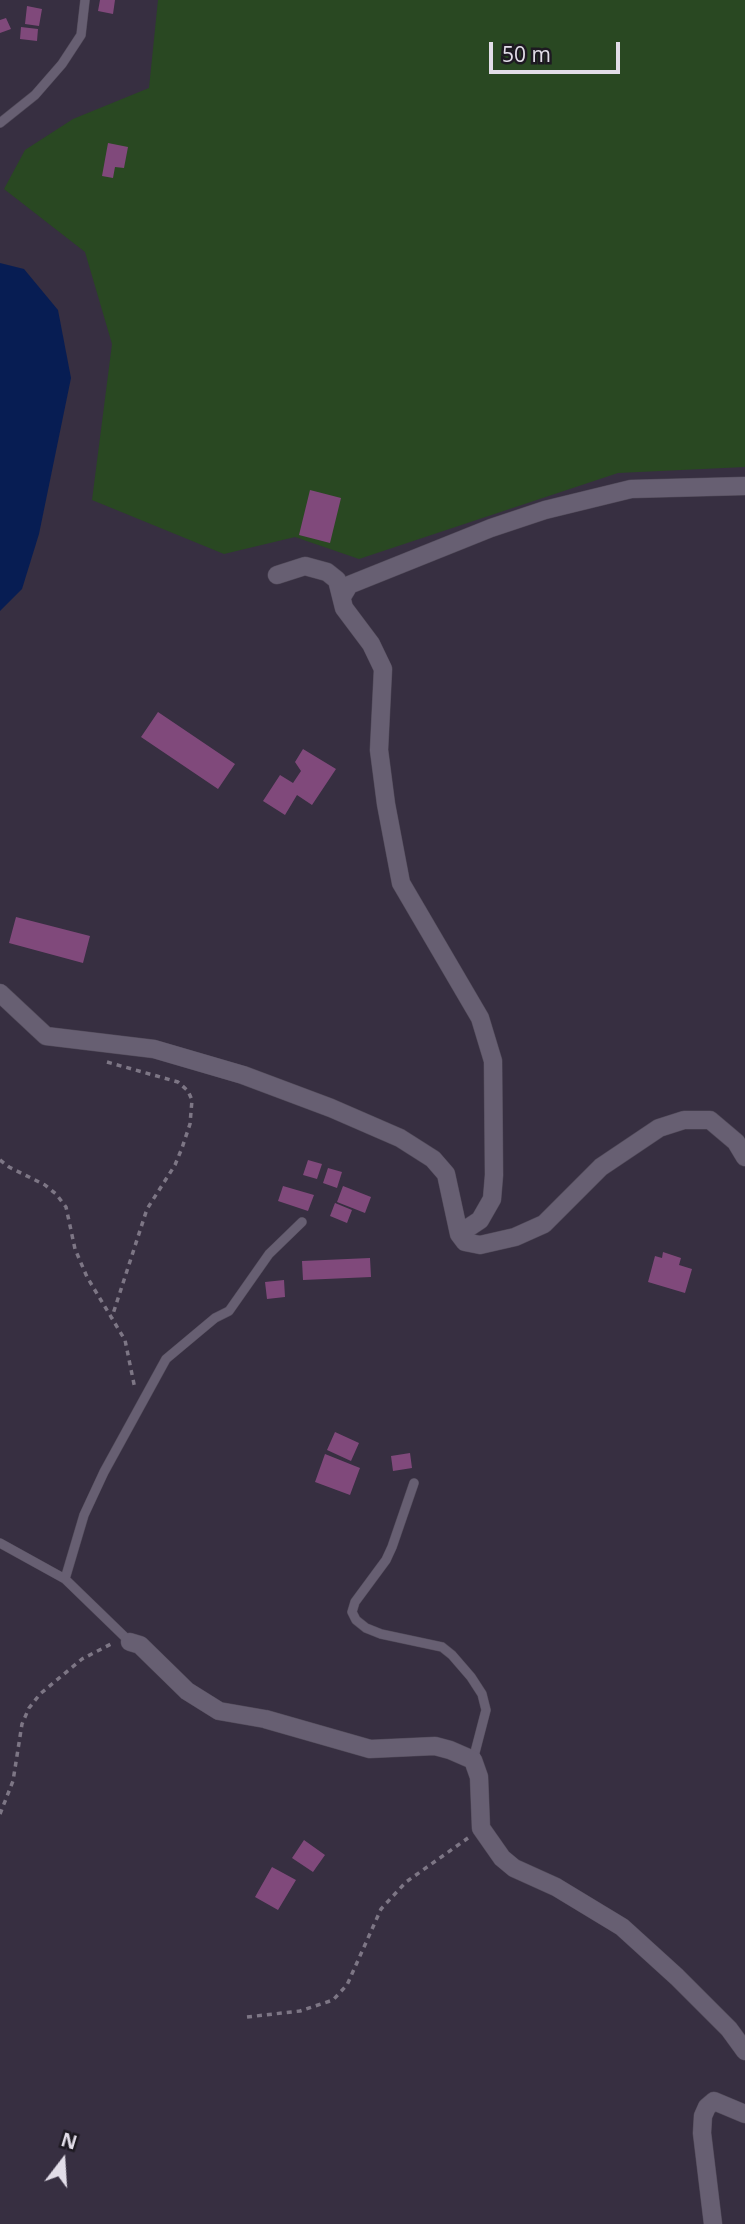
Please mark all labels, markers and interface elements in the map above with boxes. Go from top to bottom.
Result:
scale bar [493,28,624,72]
text: 50 m [502,40,551,68]
north arrow [28,2126,98,2196]
text: N [58,2126,80,2156]

